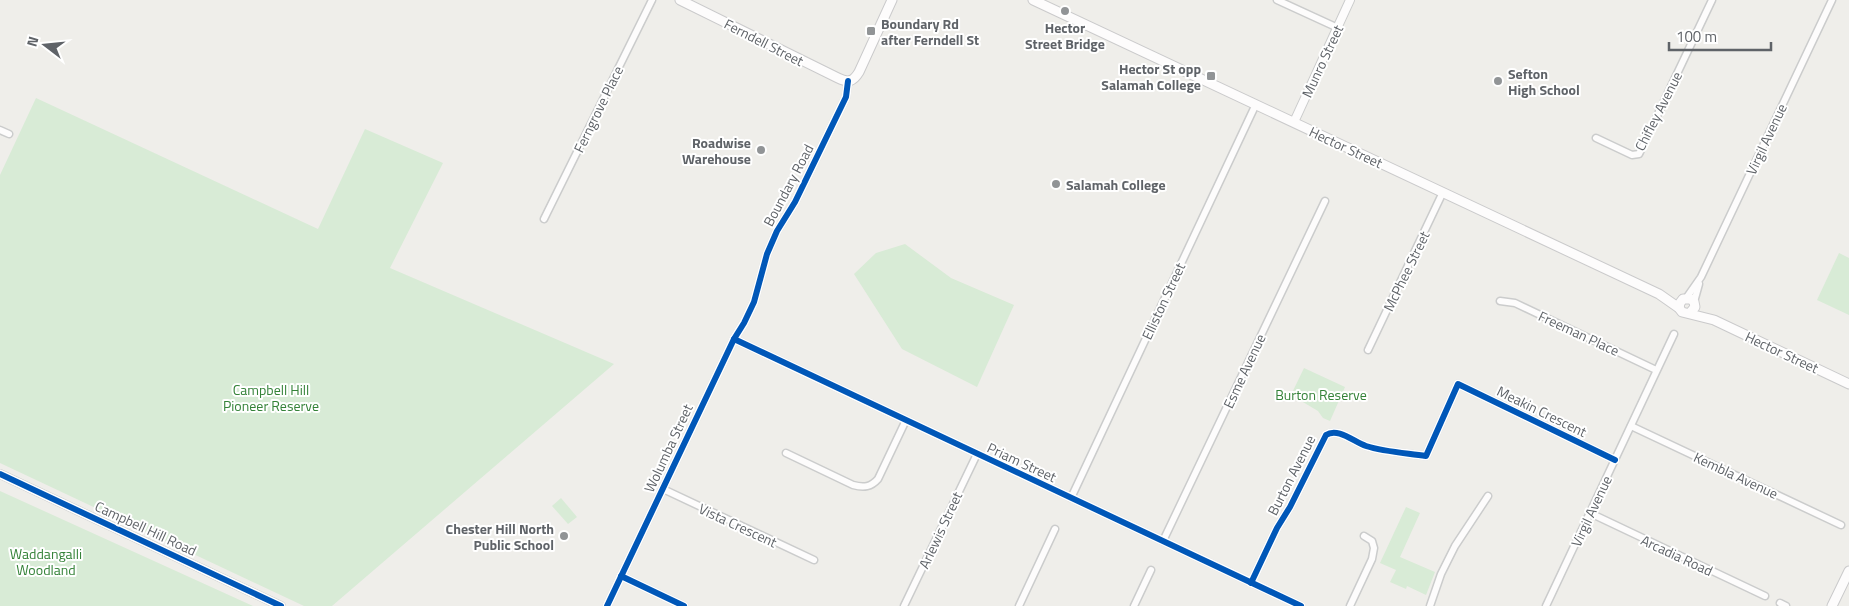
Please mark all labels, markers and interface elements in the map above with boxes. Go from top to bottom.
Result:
marker: Hector Street Bridge [1059,5,1071,17]
street label: Ferndell Street [721,13,807,71]
place label: Boundary Rd after Ferndell St [881,13,979,50]
place label: Hector Street Bridge [1025,17,1105,54]
north arrow [20,20,70,70]
scale bar [1669,20,1772,52]
street label: Munro Street [1296,21,1348,101]
marker: Boundary Rd after Ferndell St [865,25,877,37]
text: 100 m [1676,25,1717,48]
text: N [21,34,43,49]
place label: Hector St opp Salamah College [1101,58,1201,95]
street label: Ferngrove Place [568,62,628,156]
place label: Sefton High School [1508,63,1580,100]
street label: Chifley Avenue [1629,68,1687,154]
marker: Hector St opp Salamah College [1205,70,1217,82]
marker: Sefton High School [1492,75,1504,87]
street label: Virgil Avenue [1740,100,1792,178]
street label: Hector Street [1306,121,1386,173]
place label: Roadwise Warehouse [682,132,751,169]
street label: Boundary Road [758,140,818,230]
marker: Roadwise Warehouse [755,144,767,156]
place label: Salamah College [1066,174,1166,195]
marker: Salamah College [1050,178,1062,190]
street label: McPhee Street [1378,227,1435,315]
street label: Elliston Street [1136,259,1190,343]
street label: Freeman Place [1535,305,1623,361]
street label: Hector Street [1742,326,1822,378]
street label: Esme Avenue [1218,330,1270,412]
park label: Campbell Hill Pioneer Reserve [223,379,319,416]
street label: Meakin Crescent [1494,380,1590,442]
park label: Burton Reserve [1275,384,1367,405]
street label: Wolumba Street [638,400,698,496]
street label: Burton Avenue [1262,431,1320,519]
street label: Priam Street [984,437,1060,487]
street label: Kembla Avenue [1690,446,1782,504]
street label: Virgil Avenue [1565,472,1617,550]
street label: Arlewis Street [913,488,967,572]
street label: Campbell Hill Road [92,495,200,561]
street label: Vista Crescent [695,498,781,552]
place label: Chester Hill North Public School [446,518,554,555]
street label: Arcadia Road [1638,529,1716,581]
marker: Chester Hill North Public School [558,530,570,542]
park label: Waddangalli Woodland [10,543,82,580]

